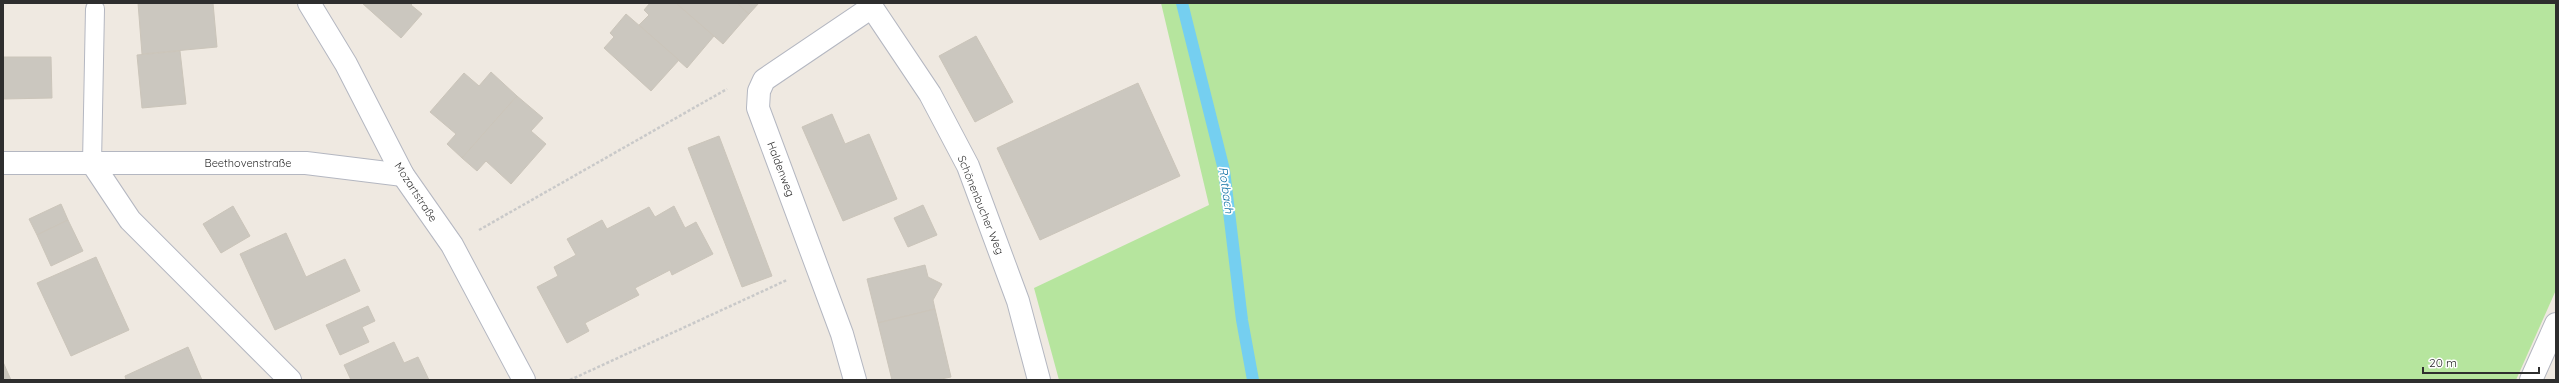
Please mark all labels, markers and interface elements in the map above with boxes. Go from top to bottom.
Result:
street label: Haldenweg [764,140,798,198]
street label: Schönenbucher Weg [955,153,1007,257]
street label: Beethovenstraße [204,156,292,170]
street label: Mozartstraße [392,160,440,224]
water label: Rotbach [1216,166,1237,214]
scale bar [2423,349,2539,375]
text: 20 m [2429,355,2457,370]

